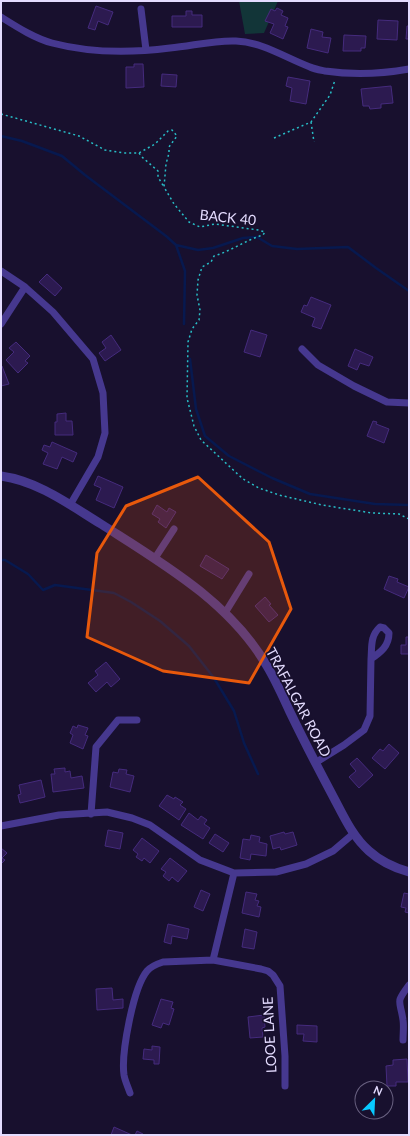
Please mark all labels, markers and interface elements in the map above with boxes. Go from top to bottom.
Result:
street label: BACK 40 [199,206,257,228]
street label: TRAFALGAR ROAD [263,644,335,760]
street label: LOOE LANE [259,996,279,1074]
north arrow [354,1080,394,1120]
text: N [372,1083,385,1098]

